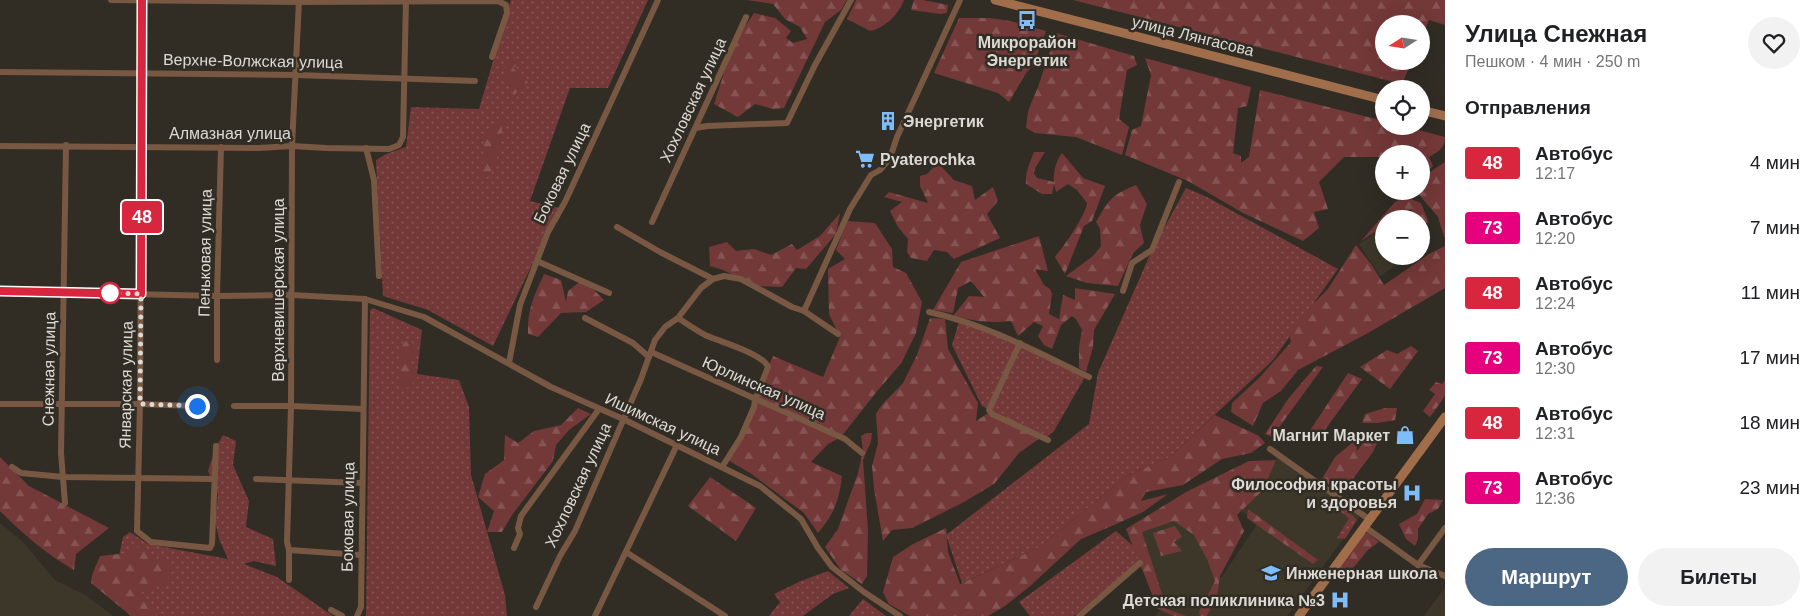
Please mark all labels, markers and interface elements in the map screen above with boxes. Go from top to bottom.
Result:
bus stop icon: Микрорайон Энергетик [1016,9,1038,31]
street label: улица Лянгасова [1130,13,1256,59]
north arrow [1375,15,1430,70]
map controls [1375,15,1430,265]
button: heart [1748,17,1800,69]
text: Улица Снежная [1465,20,1647,47]
place label: Микрорайон Энергетик [978,34,1076,69]
street label: Хохловская улица [657,35,729,165]
street label: Верхне-Волжская улица [163,51,343,71]
text: Пешком · 4 мин · 250 m [1465,53,1640,70]
button: locate [1375,80,1430,135]
text: Отправления [1465,97,1591,118]
building icon: Энергетик [877,110,899,132]
place label: Энергетик [903,113,985,130]
street label: Боковая улица [530,120,594,226]
street label: Алмазная улица [169,125,291,142]
text: Автобус [1535,143,1613,164]
button: + [1375,145,1430,200]
supermarket icon: Pyaterochka [854,148,876,170]
place label: Pyaterochka [880,151,975,168]
text: 4 мин [1750,152,1800,173]
text: 48 [1482,153,1503,173]
text: 12:17 [1535,165,1575,182]
street label: Пеньковая улица [195,189,215,317]
street label: Верхневишерская улица [270,198,287,382]
line badge: 48 [120,201,164,233]
text: 48 [132,207,152,227]
text: Автобус [1535,208,1613,229]
button: − [1375,210,1430,265]
text: 7 мин [1750,217,1800,238]
text: 73 [1482,218,1503,238]
text: 12:20 [1535,230,1575,247]
text: Автобус [1535,273,1613,294]
unlabelled marker [99,282,121,304]
text: 11 мин [1741,282,1800,303]
text: 48 [1482,283,1503,303]
text: 12:24 [1535,295,1575,312]
street label: Снежная улица [40,311,59,426]
street label: Январская улица [116,321,136,449]
text: Автобус [1535,338,1613,359]
text: 17 мин [1739,347,1800,368]
text: 73 [1482,348,1503,368]
street label: Юрлинская улица [700,353,828,423]
text: 12:30 [1535,360,1575,377]
street label: Ишимская улица [602,390,724,458]
your location [185,394,210,419]
text: Автобус [1535,403,1613,424]
text: 18 мин [1739,412,1800,433]
text: 48 [1482,413,1503,433]
street label: Хохловская улица [542,420,614,550]
shop icon: Магнит Маркет [1394,424,1416,446]
text: 12:31 [1535,425,1575,442]
place label: Магнит Маркет [1272,427,1390,444]
street label: Боковая улица [339,462,357,572]
text: Автобус [1535,468,1613,489]
place label: Философия красоты и здоровья [1231,476,1397,511]
text: 23 мин [1739,477,1800,498]
text: 73 [1482,478,1503,498]
hospital icon: Философия красоты и здоровья [1401,482,1423,504]
text: 12:36 [1535,490,1575,507]
button: Маршрут [1465,548,1628,606]
button: Билеты [1638,548,1800,606]
school or university icon: Инженерная школа [1260,562,1282,584]
place label: Инженерная школа [1286,565,1438,582]
hospital icon: Детская поликлиника №3 [1329,589,1351,611]
place label: Детская поликлиника №3 [1123,592,1325,609]

